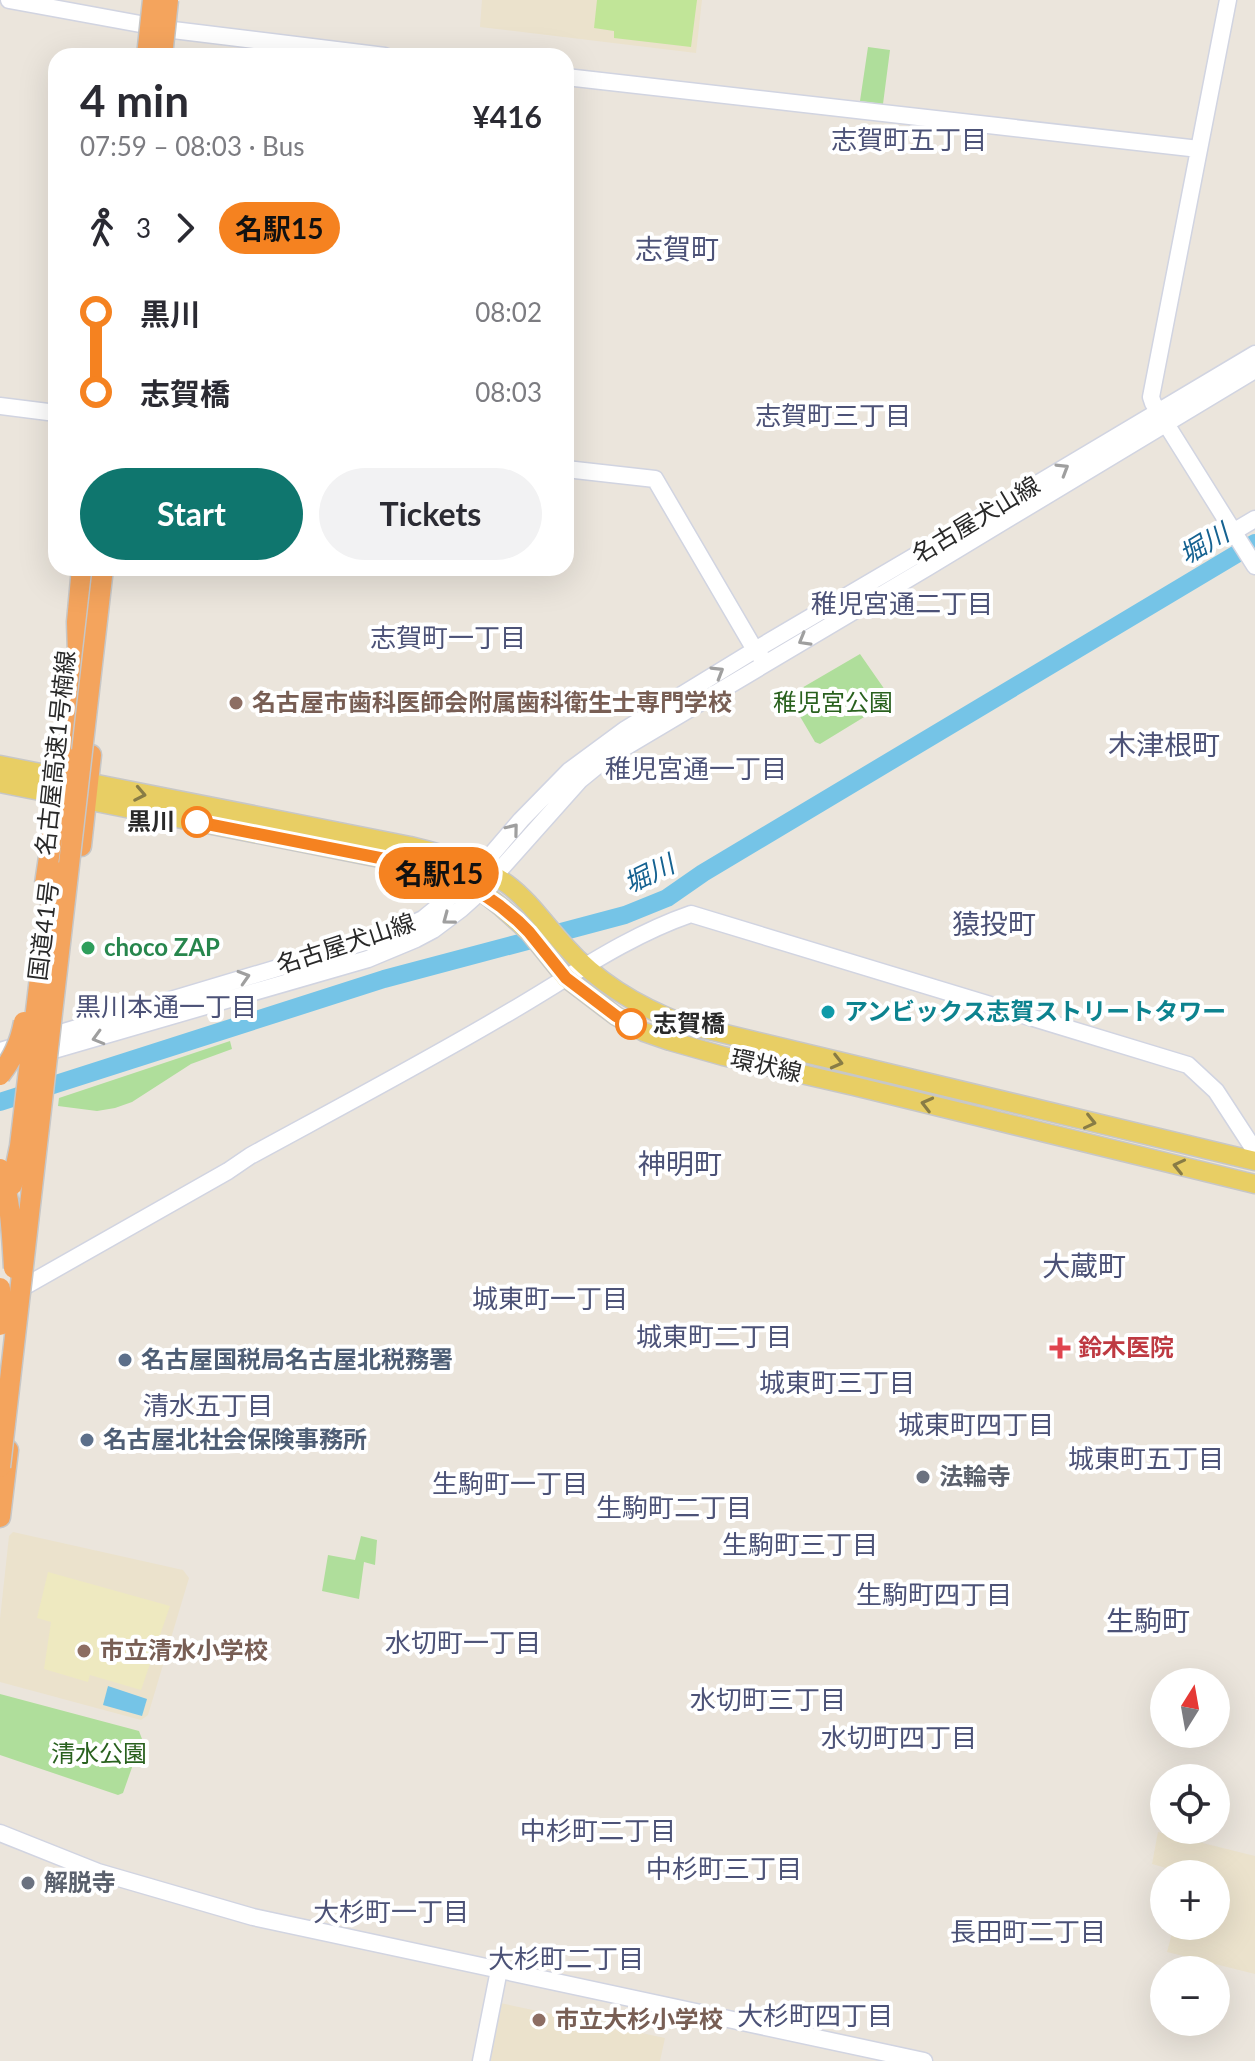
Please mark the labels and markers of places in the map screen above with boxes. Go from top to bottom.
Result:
place label: 名古屋市歯科医師会附属歯科衛生士専門学校 [252,687,732,716]
marker: 名古屋市歯科医師会附属歯科衛生士専門学校 [227,694,245,712]
place label: 黒川 [127,806,175,835]
marker: 黒川 [182,807,212,837]
place label: choco ZAP [104,932,220,961]
marker: choco ZAP [79,939,97,957]
place label: アンビックス志賀ストリートタワー [844,996,1226,1025]
marker: アンビックス志賀ストリートタワー [819,1003,837,1021]
place label: 志賀橋 [653,1008,725,1037]
marker: 志賀橋 [616,1009,646,1039]
place label: 鈴木医院 [1078,1332,1174,1361]
marker: 鈴木医院 [1049,1337,1071,1359]
place label: 名古屋国税局名古屋北税務署 [141,1344,453,1373]
marker: 名古屋国税局名古屋北税務署 [116,1351,134,1369]
place label: 名古屋北社会保険事務所 [103,1424,367,1453]
marker: 名古屋北社会保険事務所 [78,1431,96,1449]
place label: 法輪寺 [939,1461,1011,1490]
marker: 法輪寺 [914,1468,932,1486]
place label: 市立清水小学校 [100,1635,268,1664]
marker: 市立清水小学校 [75,1642,93,1660]
place label: 解脱寺 [44,1867,116,1896]
marker: 解脱寺 [19,1874,37,1892]
place label: 市立大杉小学校 [555,2004,723,2033]
marker: 市立大杉小学校 [530,2011,548,2029]

